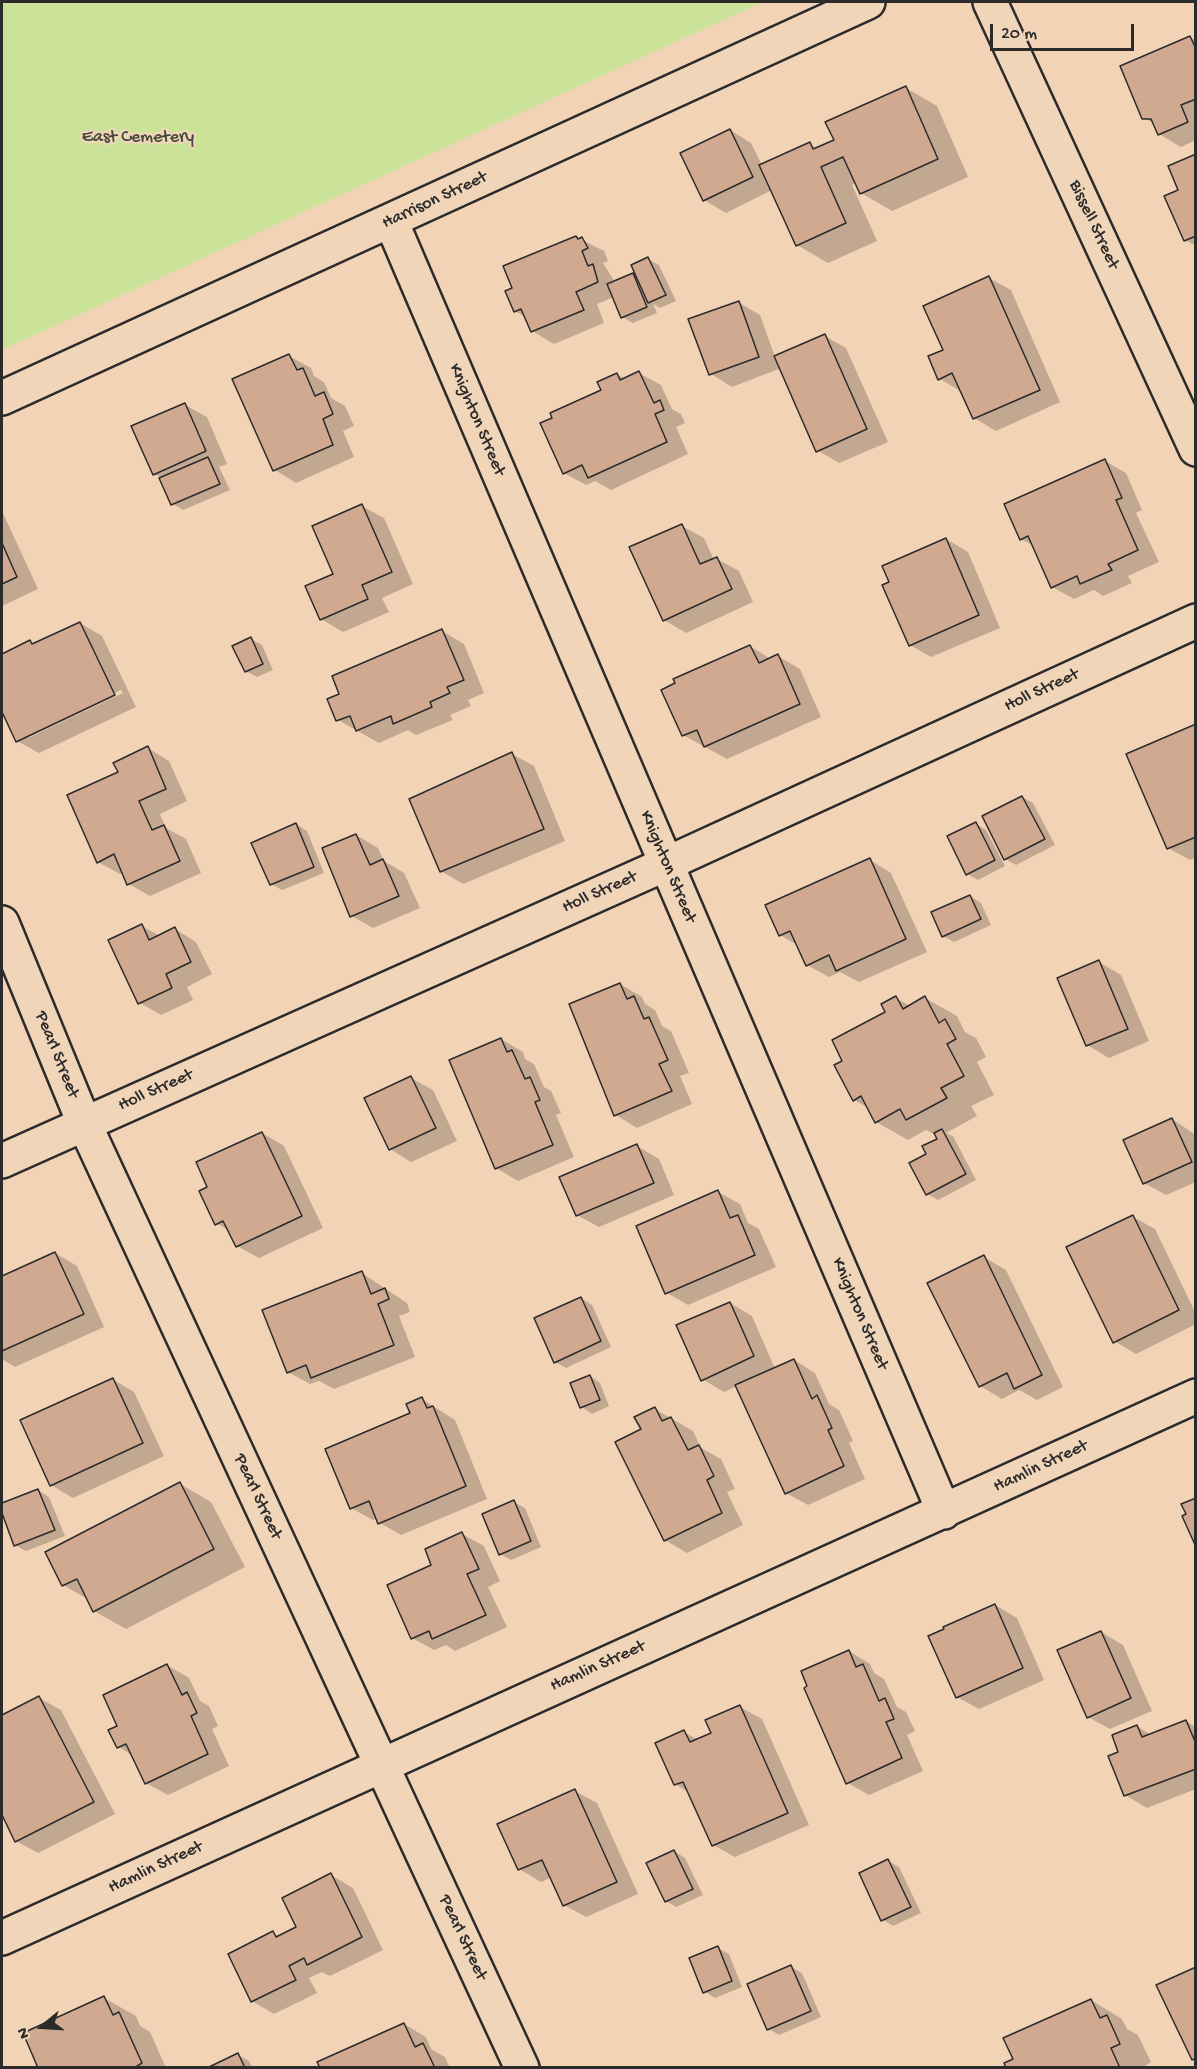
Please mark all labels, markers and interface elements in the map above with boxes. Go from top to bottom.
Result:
scale bar [993,12,1137,50]
text: 20 m [1001,24,1037,45]
park label: East Cemetery [82,127,194,149]
street label: Harrison Street [379,167,491,235]
street label: Bissell Street [1063,177,1123,273]
street label: Knighton Street [443,361,509,479]
street label: Holl Street [1001,664,1083,718]
street label: Knighton Street [634,808,700,926]
street label: Holl Street [559,867,641,919]
street label: Pearl Street [29,1008,83,1102]
street label: Holl Street [115,1065,197,1117]
street label: Knighton Street [826,1255,892,1373]
street label: Hamlin Street [990,1436,1092,1498]
street label: Pearl Street [228,1451,286,1543]
street label: Hamlin Street [547,1636,649,1698]
street label: Hamlin Street [105,1837,207,1899]
street label: Pearl Street [433,1892,491,1984]
north arrow [12,1997,72,2057]
text: N [14,2025,35,2041]

